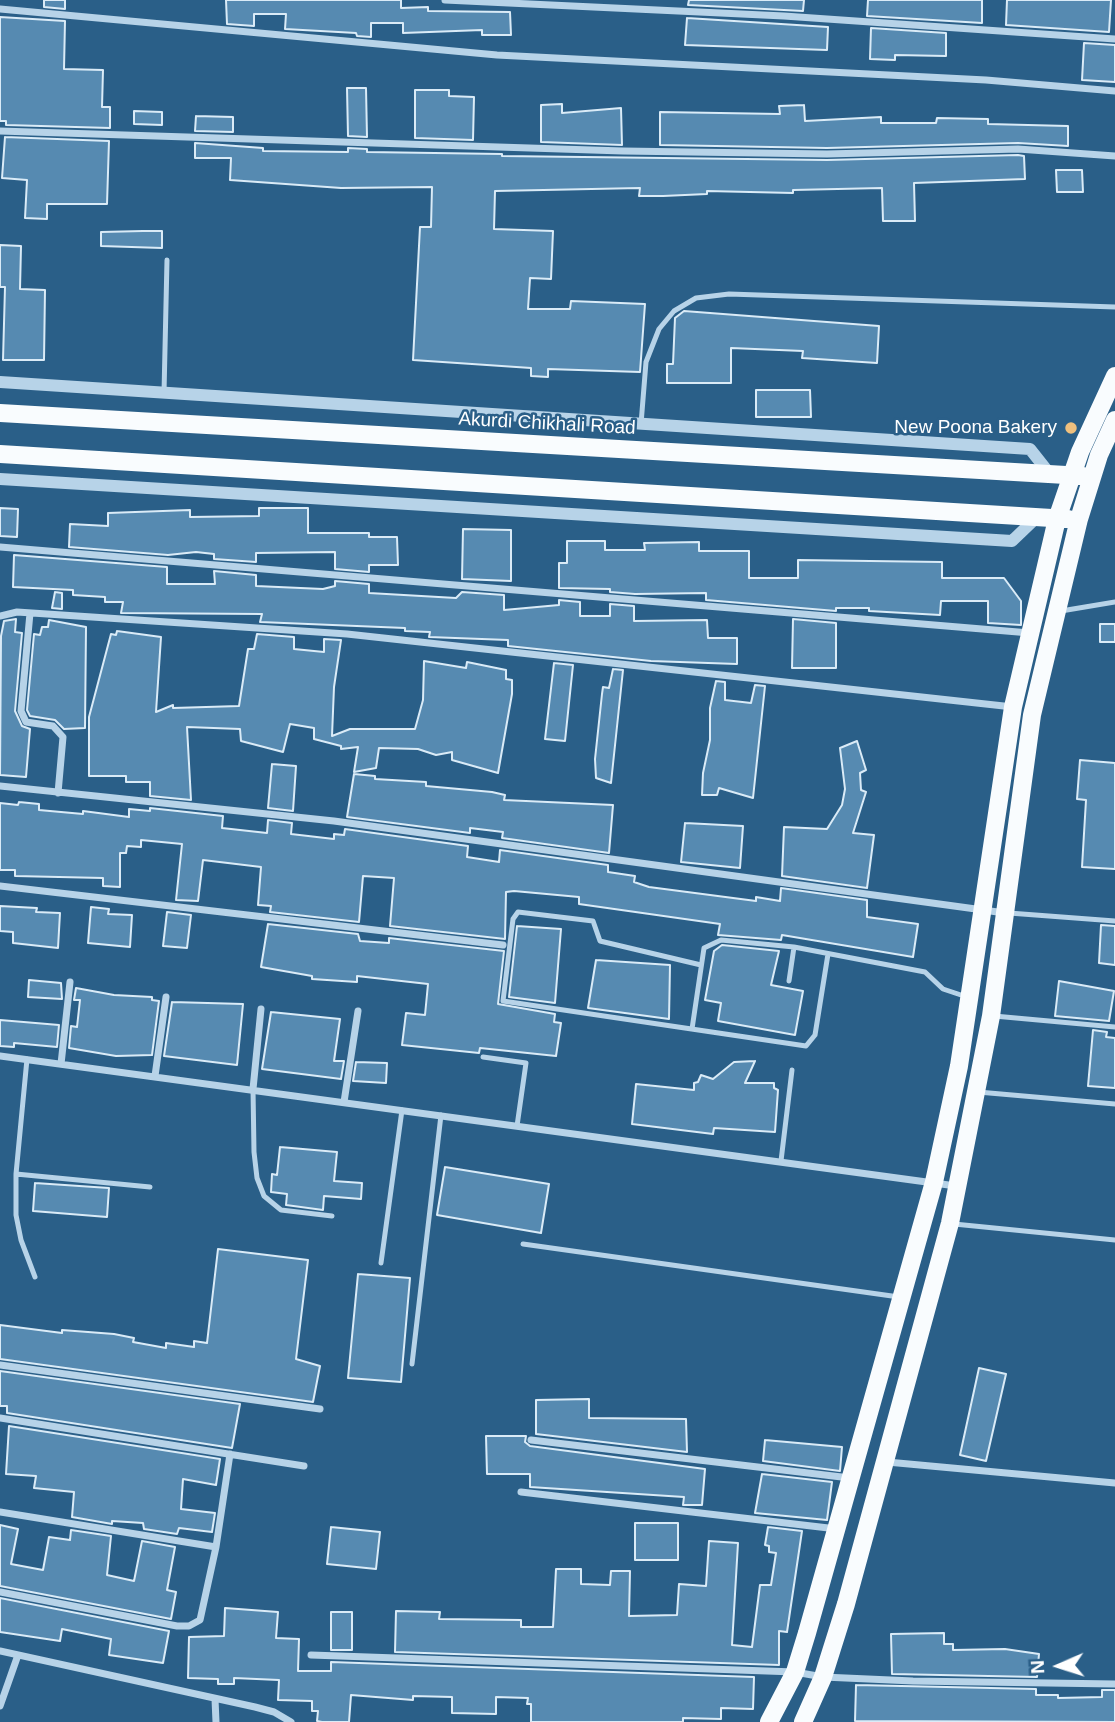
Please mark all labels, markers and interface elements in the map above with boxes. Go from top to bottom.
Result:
street label: Akurdi Chikhali Road [458,408,636,440]
place label: New Poona Bakery [894,417,1057,439]
marker: New Poona Bakery [1063,420,1079,436]
north arrow [1024,1631,1094,1701]
text: N [1027,1660,1048,1675]

